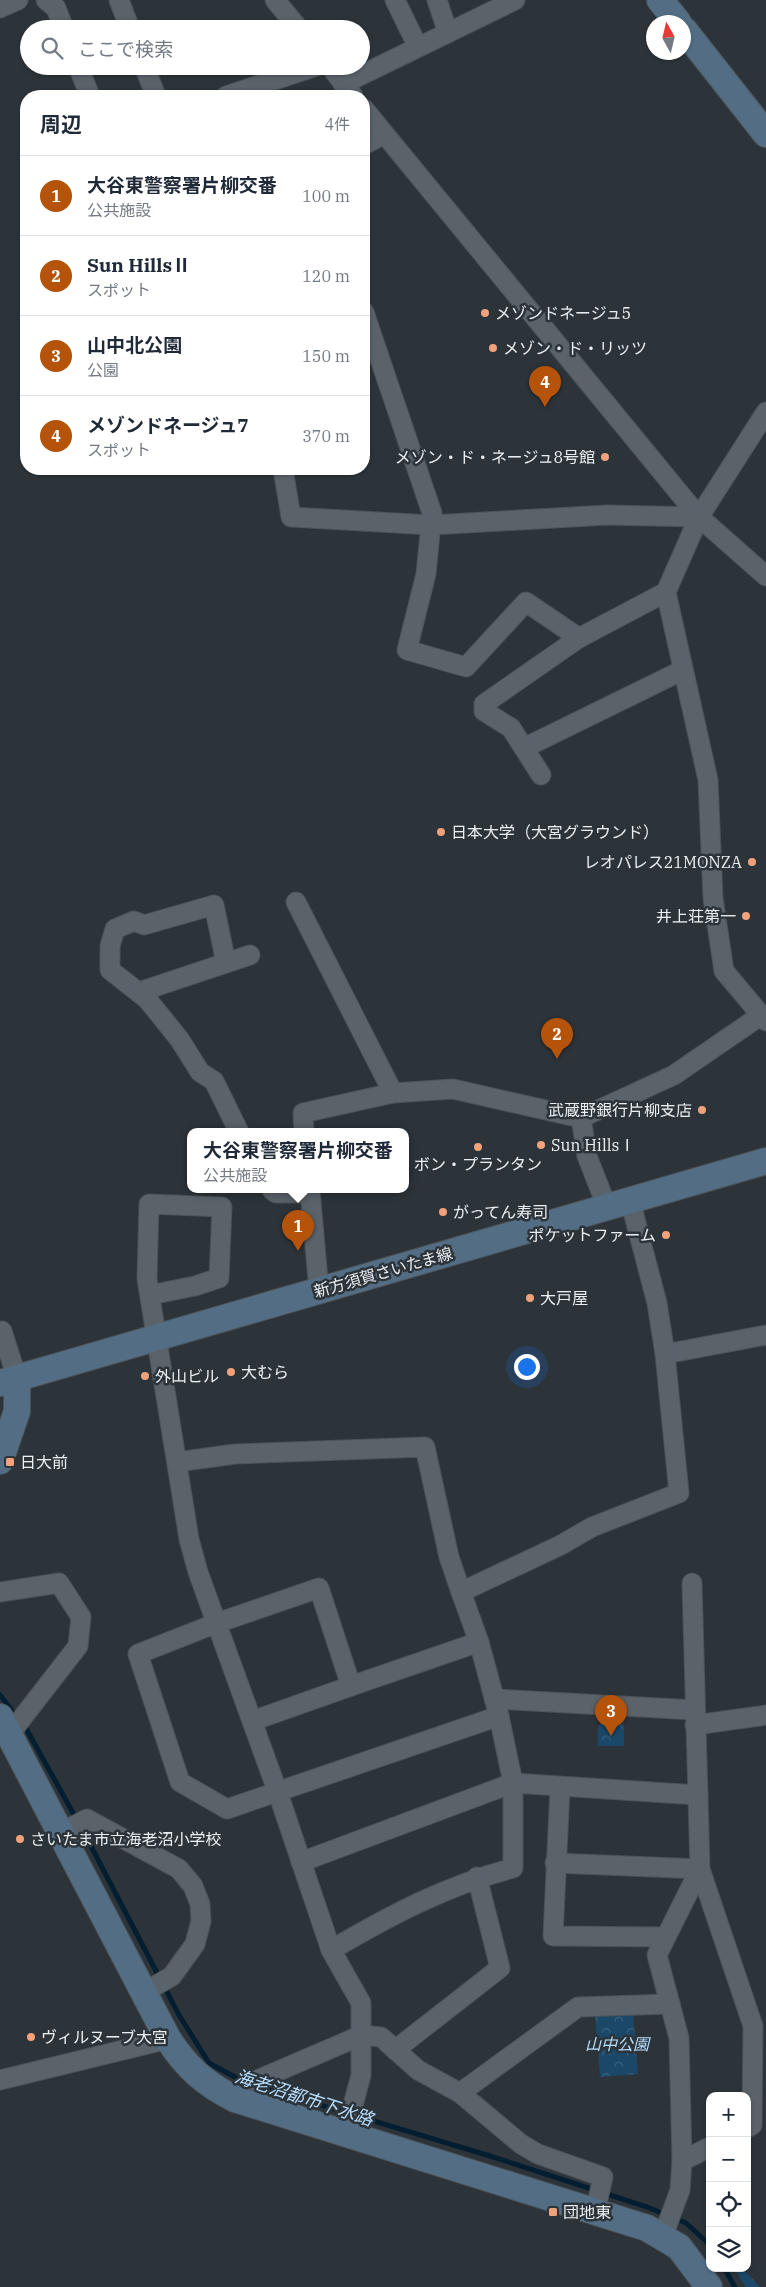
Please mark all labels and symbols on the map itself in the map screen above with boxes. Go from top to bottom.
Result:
north arrow [646,15,691,60]
place label: メゾンドネージュ5 [495,303,631,323]
marker: メゾンドネージュ5 [479,307,491,319]
place label: メゾン・ド・リッツ [503,338,647,358]
marker: メゾン・ド・リッツ [487,342,499,354]
pin: 4 [529,366,561,407]
place label: メゾン・ド・ネージュ8号館 [395,447,595,467]
marker: メゾン・ド・ネージュ8号館 [599,451,611,463]
place label: 日本大学（大宮グラウンド） [451,822,659,842]
marker: 日本大学（大宮グラウンド） [435,826,447,838]
place label: レオパレス21MONZA [584,852,742,872]
marker: レオパレス21MONZA [746,856,758,868]
place label: 井上荘第一 [656,906,736,926]
marker: 井上荘第一 [740,910,752,922]
pin: 2 [541,1018,573,1059]
place label: 武蔵野銀行片柳支店 [548,1100,692,1120]
marker: 武蔵野銀行片柳支店 [696,1104,708,1116]
place label: Sun HillsⅠ [551,1135,635,1155]
marker: Sun HillsⅠ [535,1139,547,1151]
marker: ボン・プランタン [472,1141,484,1153]
place label: ボン・プランタン [414,1154,542,1174]
place label: がってん寿司 [453,1202,548,1222]
marker: がってん寿司 [437,1206,449,1218]
pin: 1 [282,1210,314,1251]
place label: ポケットファーム [528,1225,656,1245]
marker: ポケットファーム [660,1229,672,1241]
street label: 新方須賀さいたま線 [311,1243,455,1301]
place label: 大戸屋 [540,1288,588,1308]
marker: 大戸屋 [524,1292,536,1304]
your location [514,1354,540,1380]
place label: 大むら [241,1362,289,1382]
place label: 外山ビル [155,1366,219,1386]
marker: 大むら [225,1366,237,1378]
marker: 外山ビル [139,1370,151,1382]
place label: 日大前 [20,1452,68,1472]
marker: 日大前 [4,1456,16,1468]
pin: 3 [595,1695,627,1736]
place label: さいたま市立海老沼小学校 [30,1829,222,1849]
marker: さいたま市立海老沼小学校 [14,1833,26,1845]
place label: ヴィルヌーブ大宮 [41,2027,168,2047]
marker: ヴィルヌーブ大宮 [25,2031,37,2043]
park label: 山中公園 [585,2034,651,2054]
water label: 海老沼都市下水路 [232,2064,378,2131]
place label: 団地東 [563,2202,611,2222]
marker: 団地東 [547,2206,559,2218]

